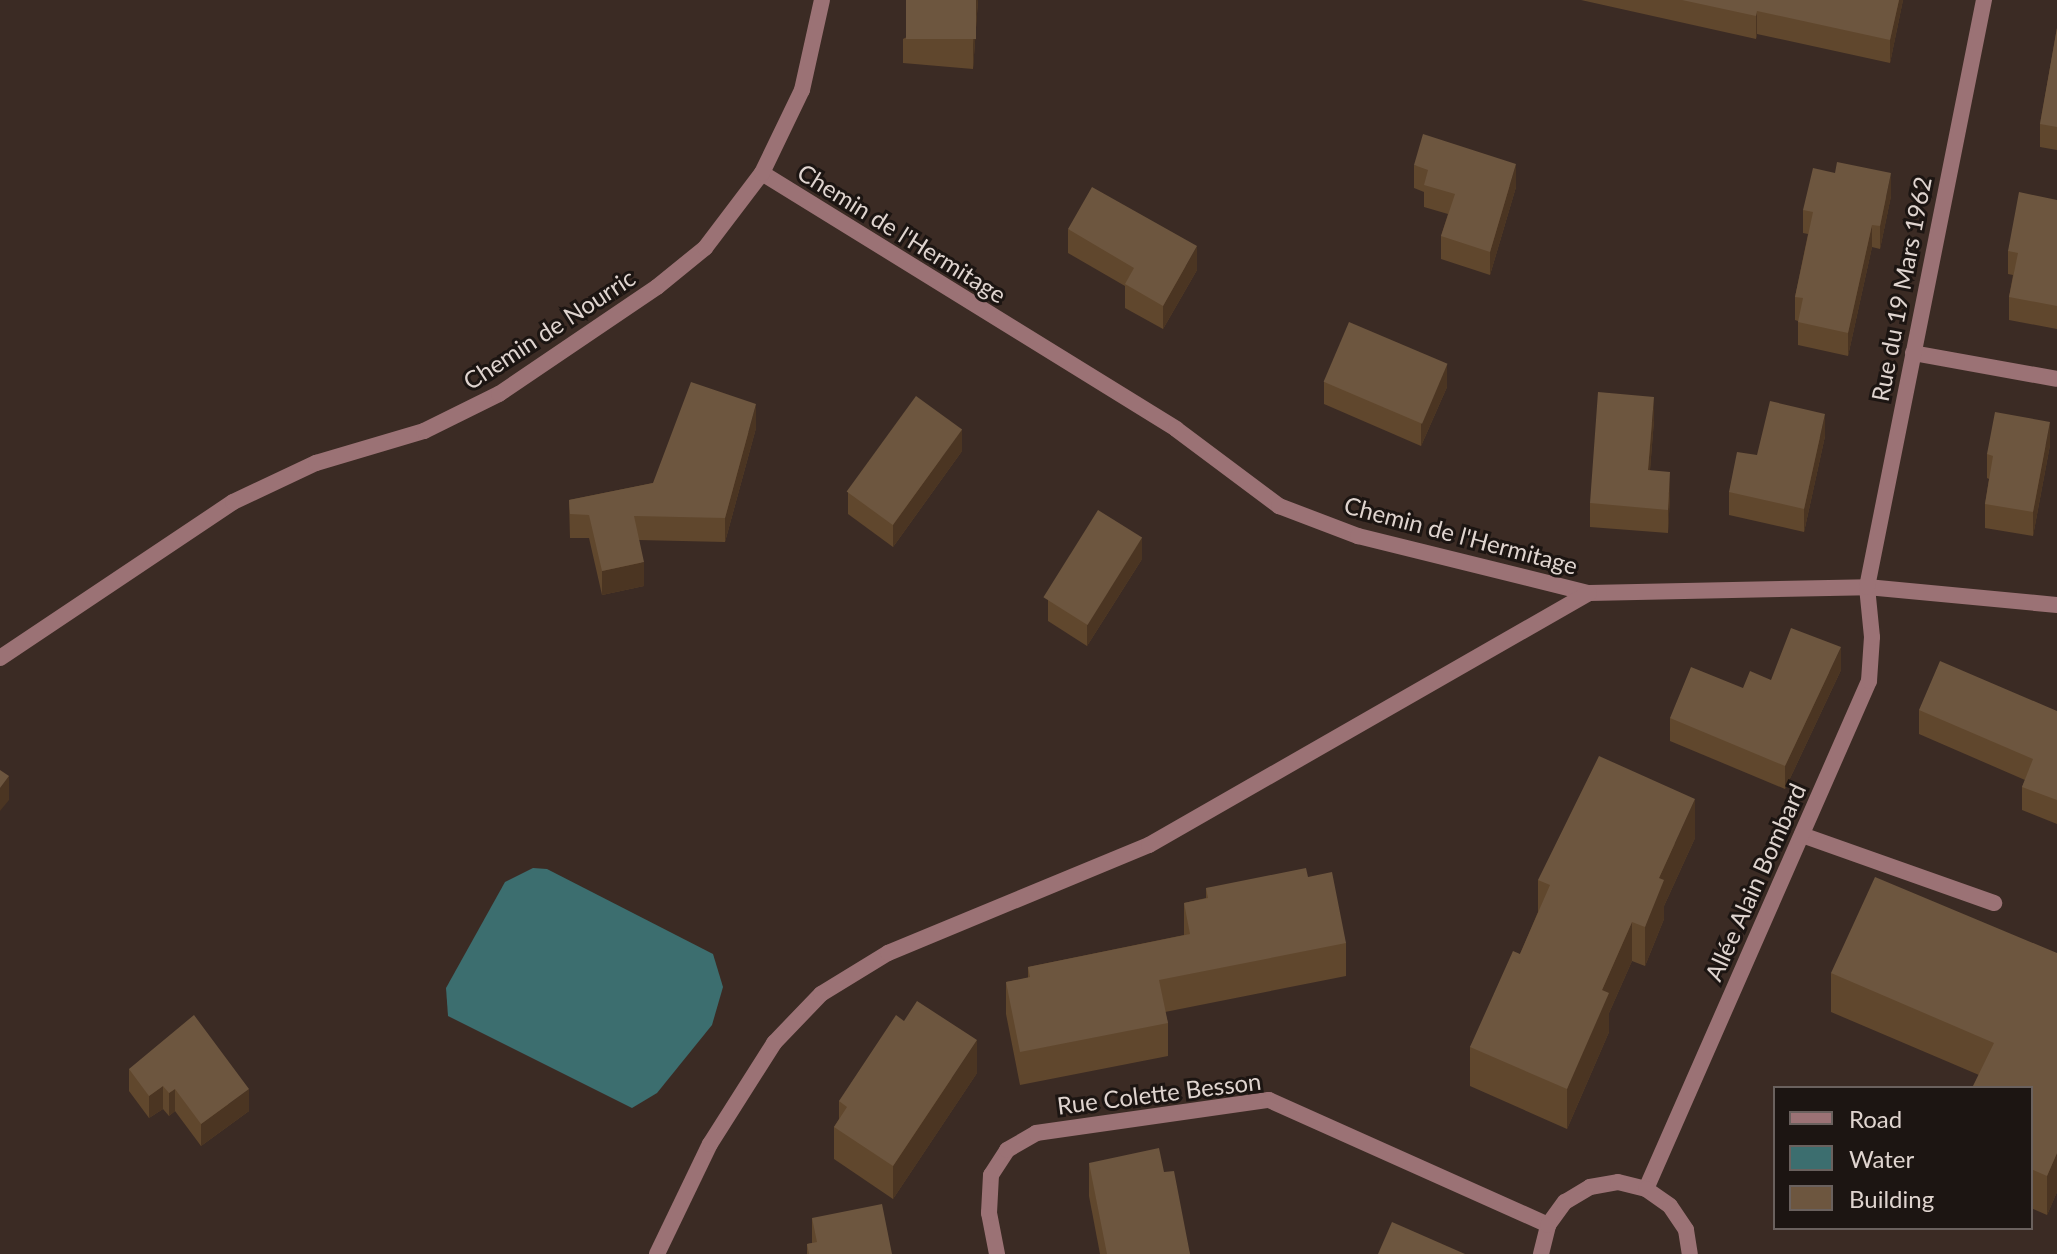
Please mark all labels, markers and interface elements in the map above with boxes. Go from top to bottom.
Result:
street label: Chemin de l'Hermitage [792,157,1012,309]
street label: Rue du 19 Mars 1962 [1865,174,1937,404]
street label: Chemin de Nourric [458,263,640,395]
street label: Chemin de l'Hermitage [1341,490,1581,580]
street label: Allée Alain Bombard [1698,778,1812,986]
street label: Rue Colette Besson [1055,1066,1263,1120]
legend [1773,1086,2033,1230]
text: Road [1849,1104,1902,1133]
text: Water [1849,1144,1914,1173]
text: Building [1849,1184,1934,1213]

